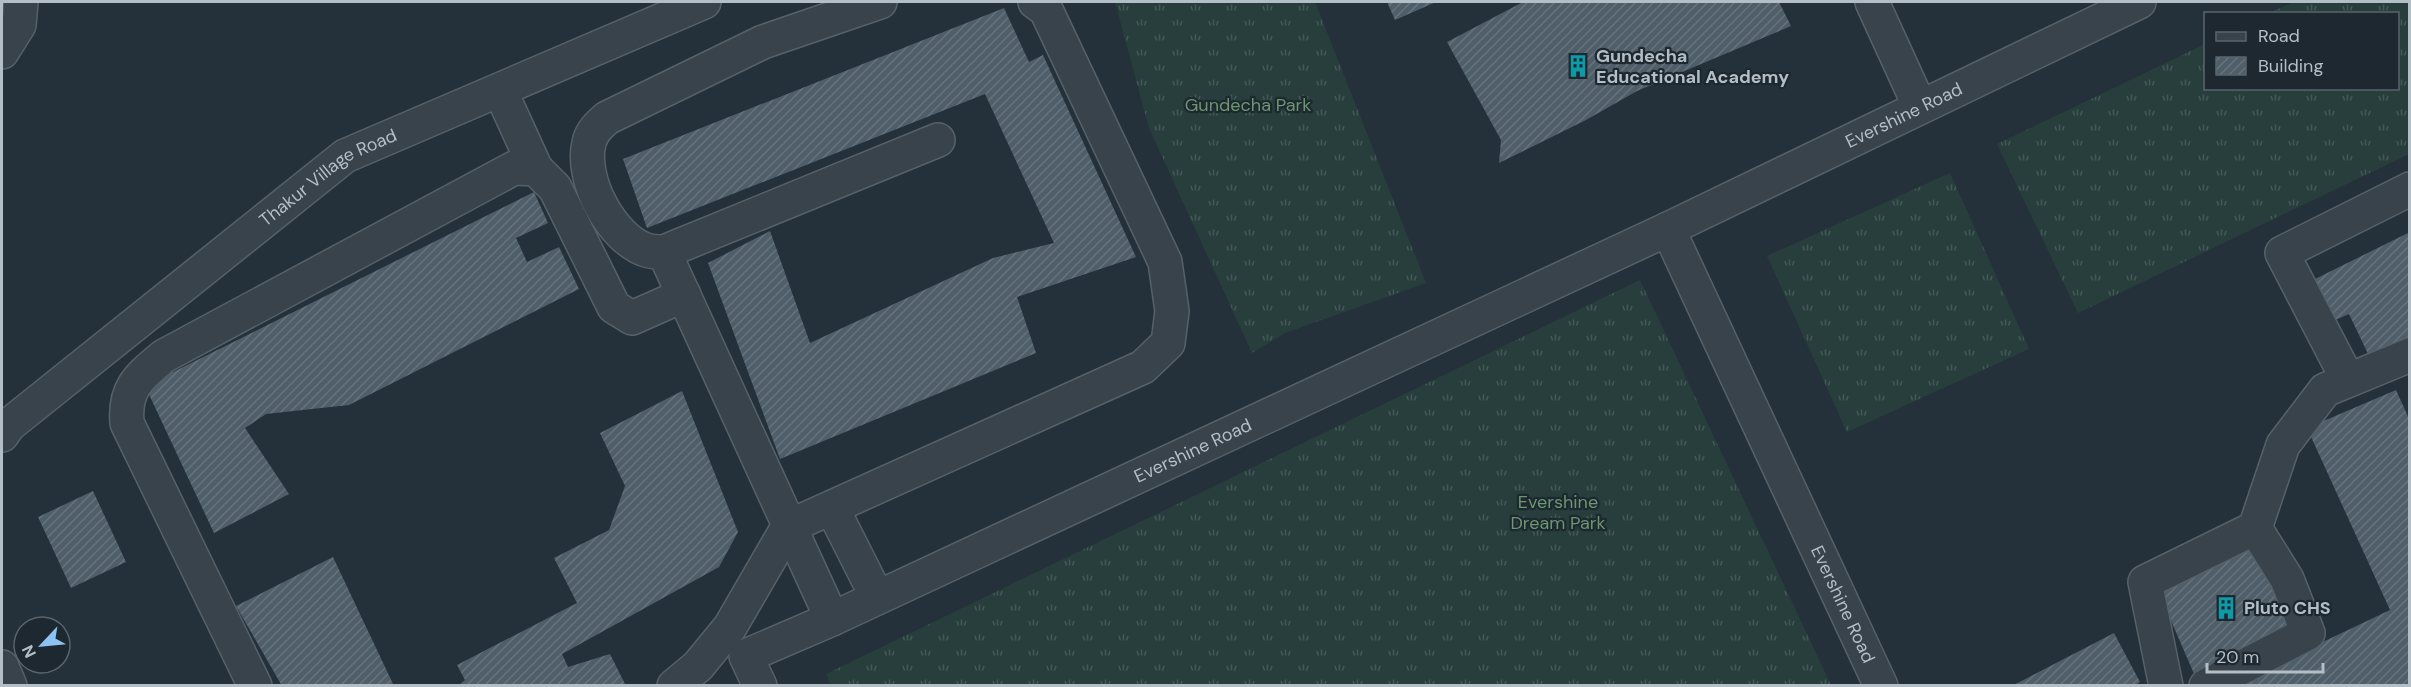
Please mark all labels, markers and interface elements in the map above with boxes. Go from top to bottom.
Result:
legend [2204,12,2399,90]
text: Road [2258,24,2300,48]
place label: Gundecha Educational Academy [1596,44,1789,89]
building icon: Gundecha Educational Academy [1565,53,1591,79]
text: Building [2258,54,2323,78]
street label: Evershine Road [1841,77,1966,154]
park label: Gundecha Park [1185,93,1311,117]
street label: Thakur Village Road [254,123,401,232]
street label: Evershine Road [1130,413,1256,488]
park label: Evershine Dream Park [1510,490,1606,535]
street label: Evershine Road [1805,542,1881,667]
building icon: Pluto CHS [2213,595,2239,621]
place label: Pluto CHS [2244,596,2331,620]
north arrow [12,615,72,675]
scale bar [2207,636,2322,674]
text: N [17,642,41,661]
text: 20 m [2216,645,2259,669]

